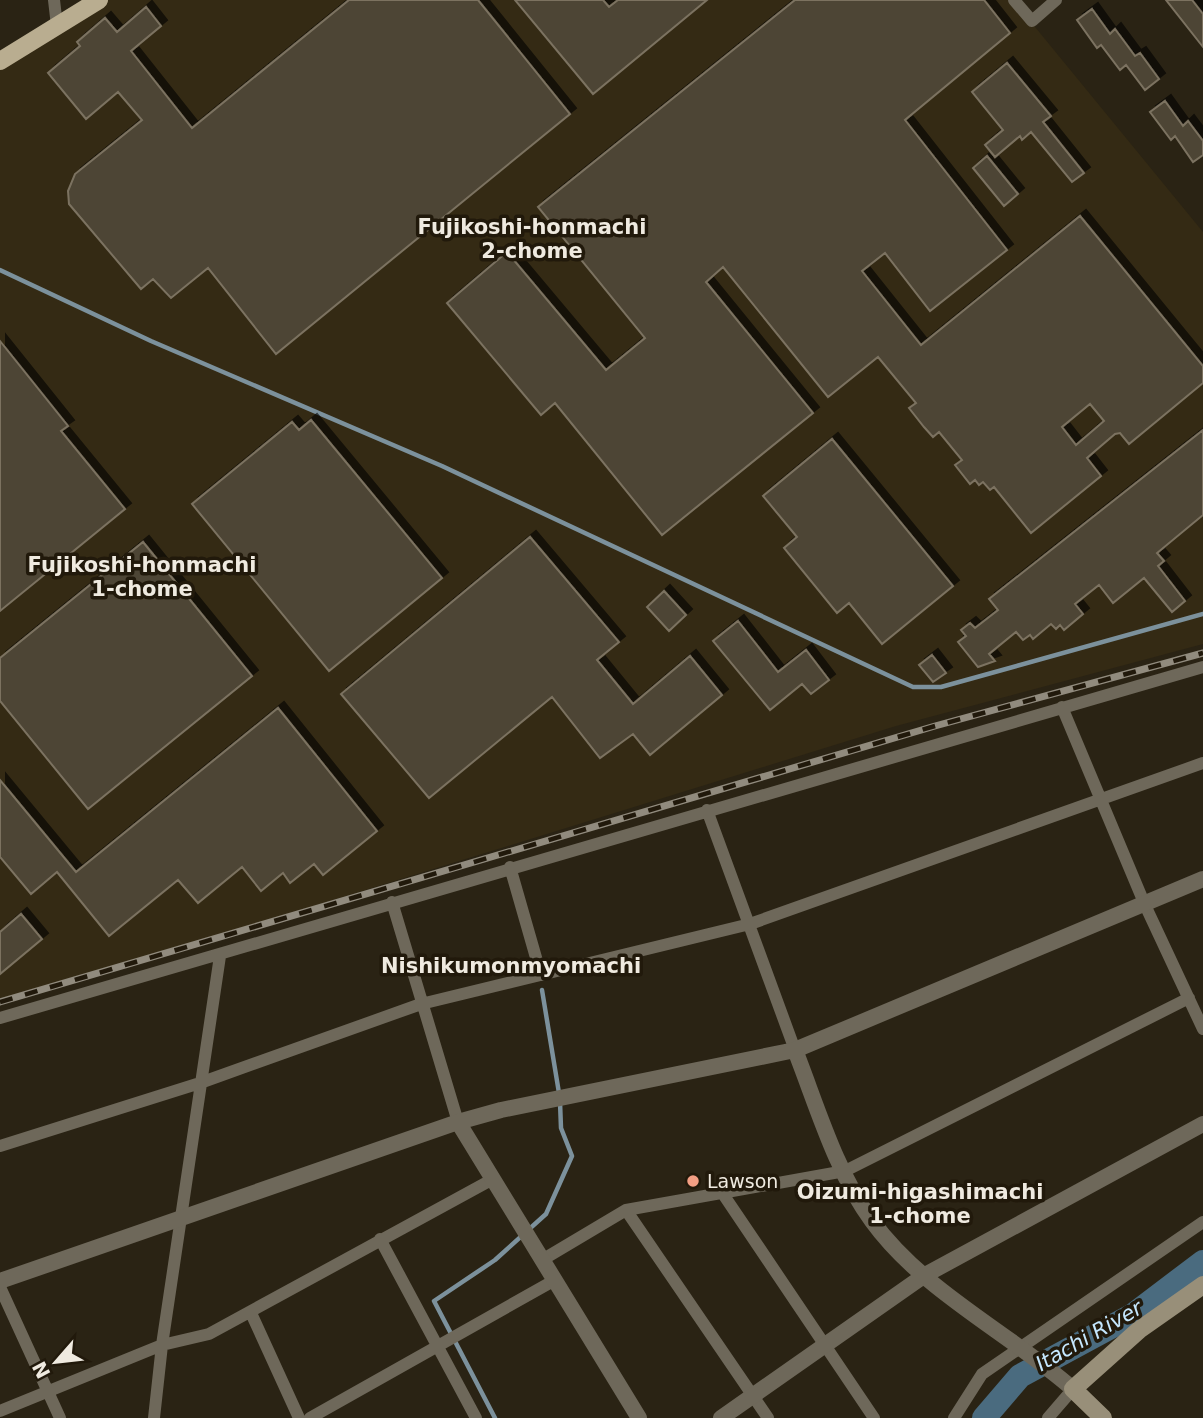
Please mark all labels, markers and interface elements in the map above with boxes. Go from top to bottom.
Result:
district label: Fujikoshi-honmachi 2-chome [418,215,646,263]
district label: Fujikoshi-honmachi 1-chome [28,553,256,601]
district label: Nishikumonmyomachi [381,954,641,978]
place label: Lawson [707,1170,778,1192]
marker: Lawson [685,1173,701,1189]
district label: Oizumi-higashimachi 1-chome [797,1180,1043,1228]
water label: Itachi River [1031,1295,1148,1376]
north arrow [21,1327,91,1397]
text: N [28,1358,54,1382]

